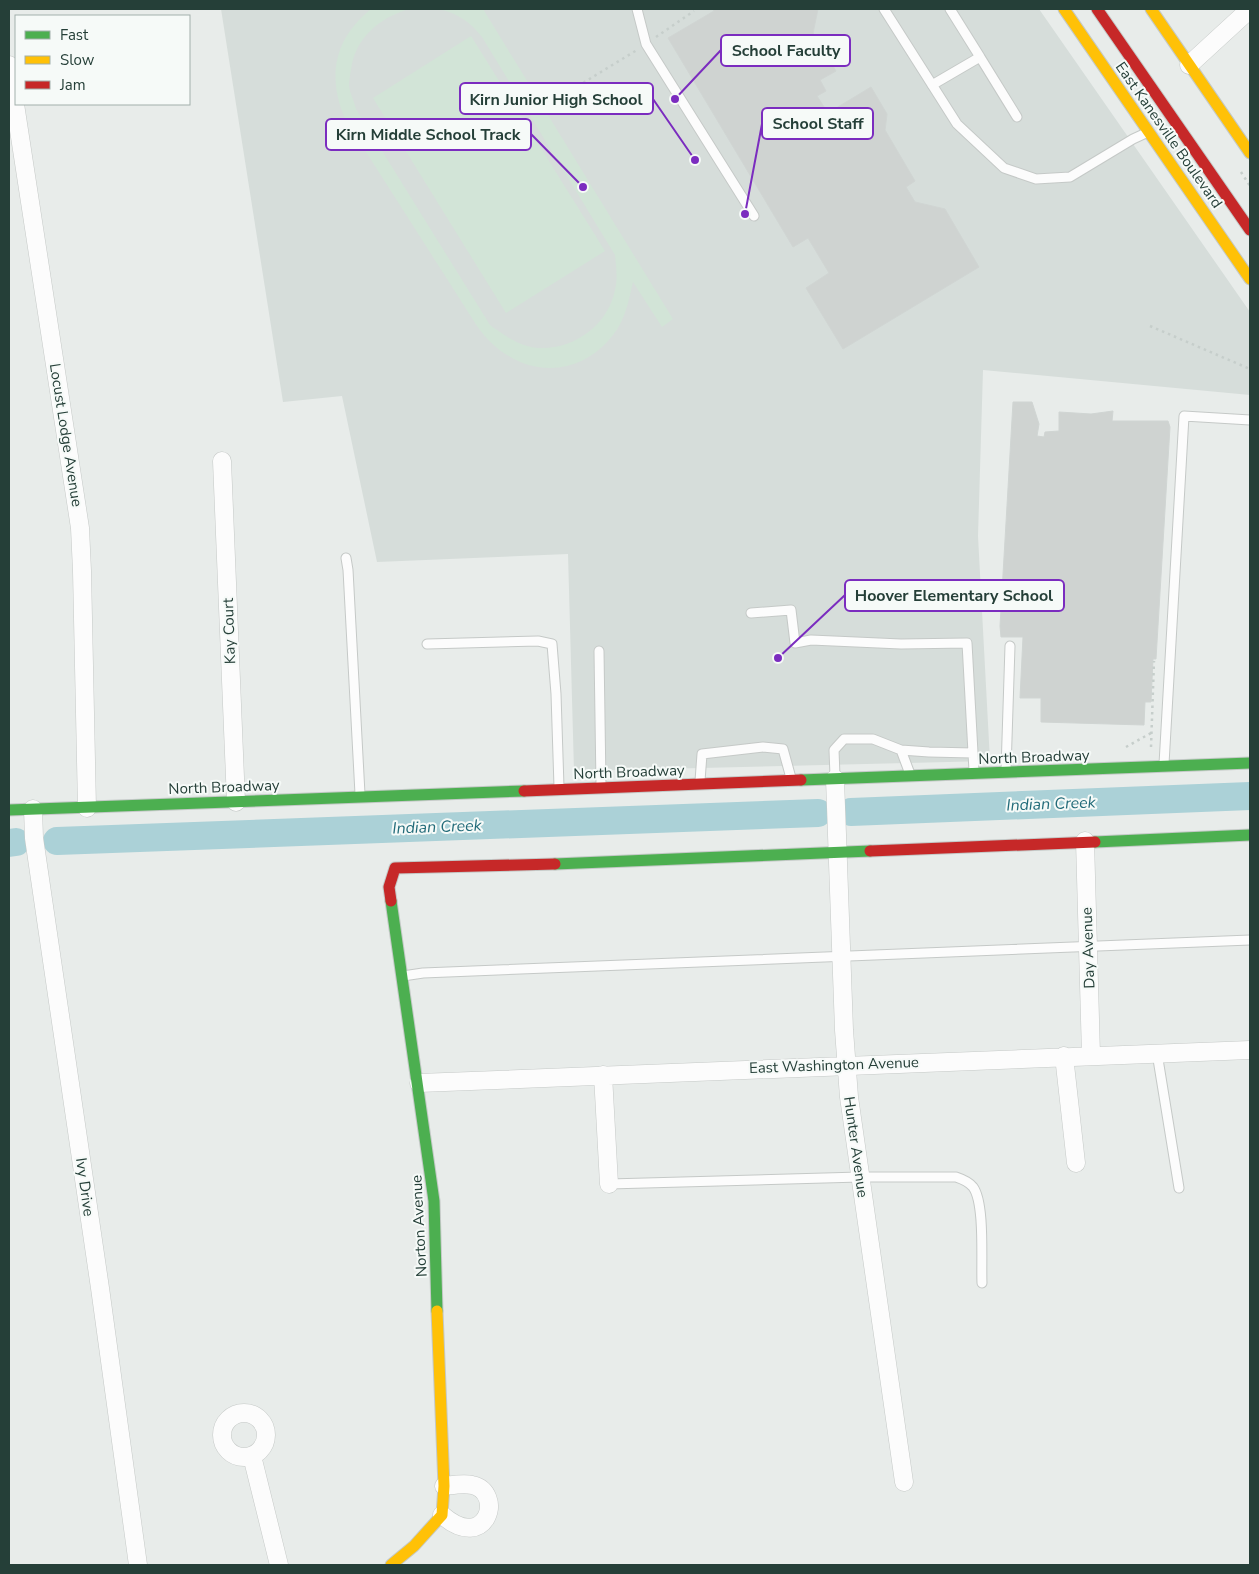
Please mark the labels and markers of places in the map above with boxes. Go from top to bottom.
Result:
callout: School Faculty [721,35,850,66]
callout: Kirn Junior High School [460,83,653,114]
callout: School Staff [762,108,873,139]
callout: Kirn Middle School Track [326,119,531,150]
callout: Hoover Elementary School [845,580,1064,611]

